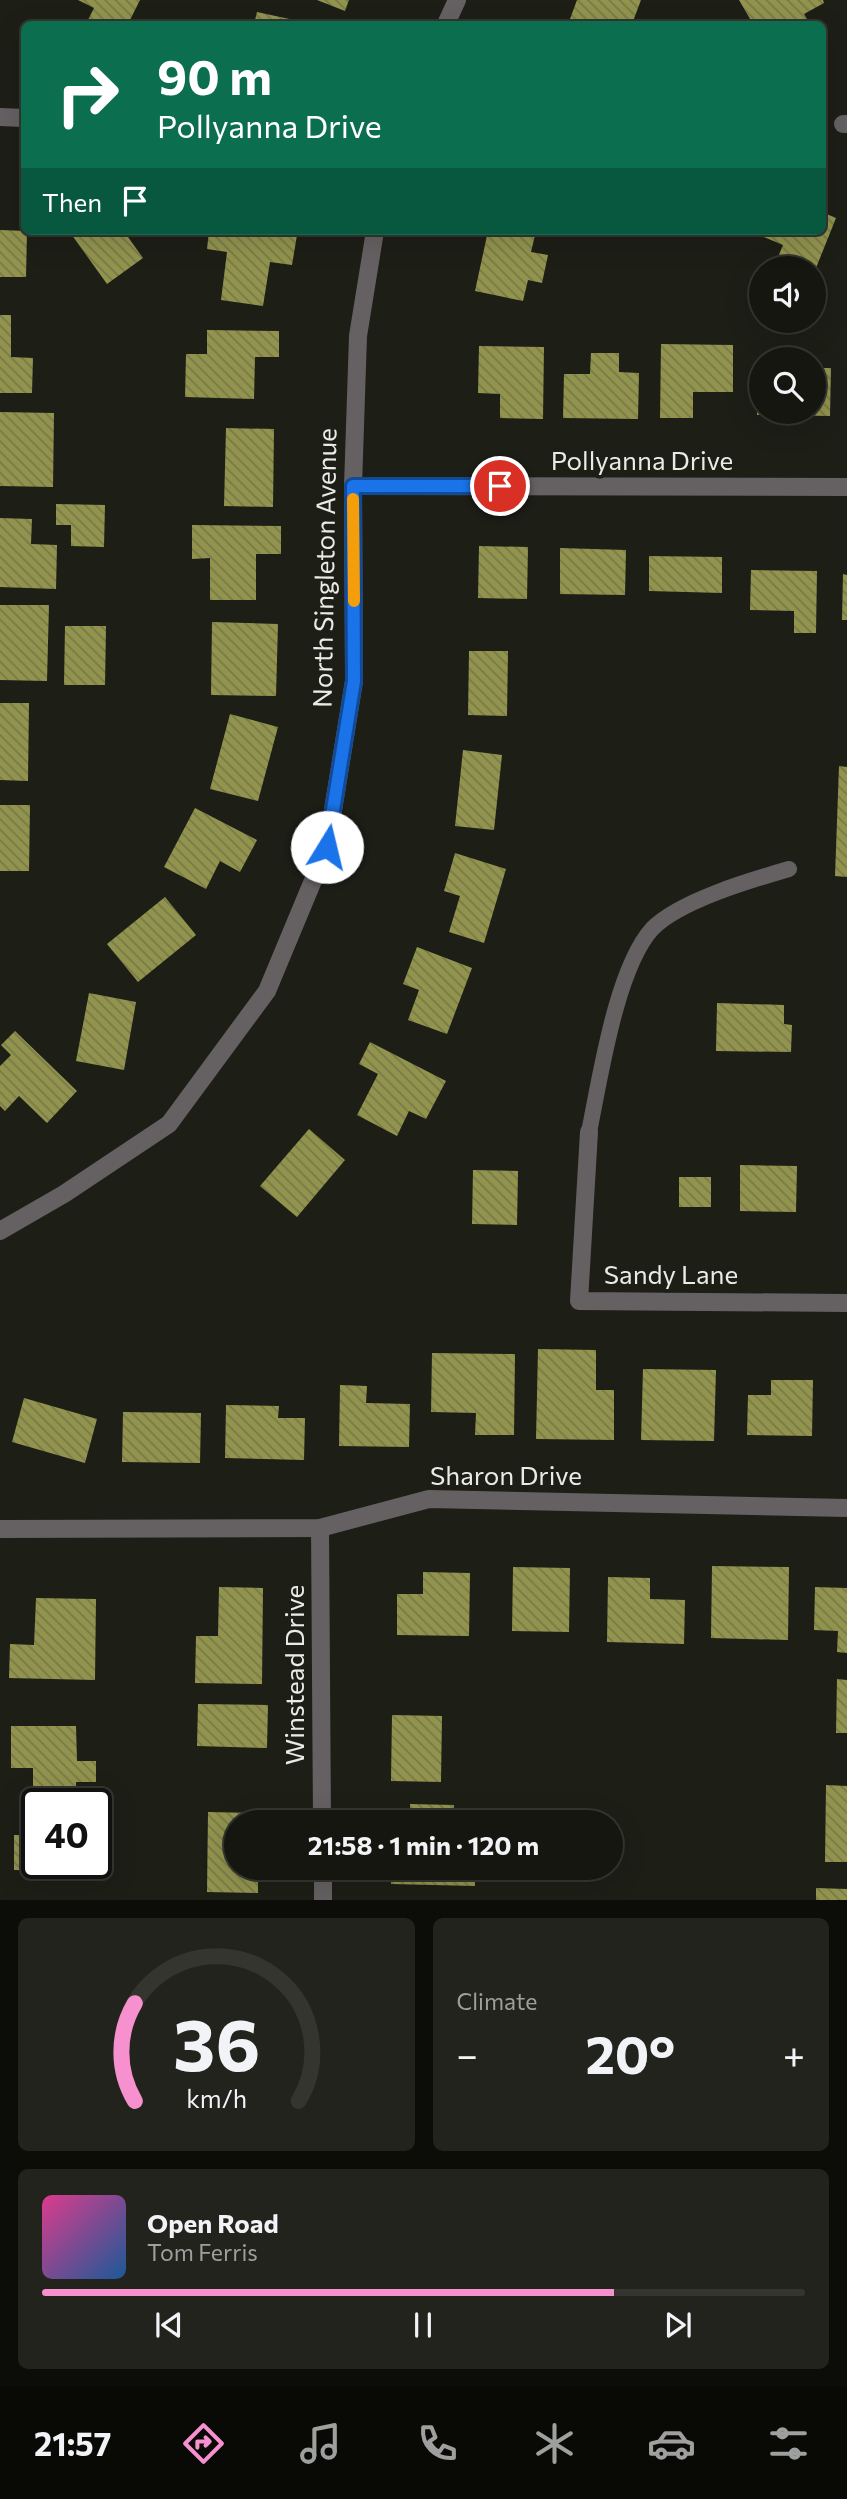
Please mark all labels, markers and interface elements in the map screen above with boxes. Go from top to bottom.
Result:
text: 90 m [157,45,272,105]
icon: right [42,49,133,140]
text: Pollyanna Drive [157,105,382,145]
icon: arrive [116,182,154,220]
text: Then [42,186,102,217]
map controls [749,256,826,424]
button: sound [749,256,826,333]
button: search [749,347,826,424]
street label: North Singleton Avenue [306,428,341,708]
street label: Pollyanna Drive [551,444,733,475]
pin [470,456,530,516]
icon: arrive [481,467,519,505]
position arrow [290,810,364,884]
street label: Sandy Lane [604,1258,738,1289]
street label: Sharon Drive [430,1459,582,1490]
street label: Winstead Drive [278,1585,309,1765]
speed limit sign: 40 [21,1788,112,1879]
text: 21:58 · 1 min · 120 m [308,1829,539,1860]
text: Climate [457,1987,538,2015]
text: 36 [173,1997,260,2086]
text: 20° [585,2021,675,2085]
text: − [457,2030,478,2077]
text: + [783,2030,805,2077]
text: km/h [186,2082,247,2112]
text: Open Road [147,2207,279,2238]
text: Tom Ferris [147,2238,258,2266]
icon: previous [150,2306,188,2344]
icon: pause [404,2306,442,2344]
icon: next [659,2306,697,2344]
icon: directions [179,2419,228,2468]
icon: music [296,2419,345,2468]
icon: phone [413,2419,462,2468]
icon: climate [530,2419,579,2468]
icon: car [647,2419,696,2468]
icon: filters [764,2419,813,2468]
text: 21:57 [34,2423,111,2463]

